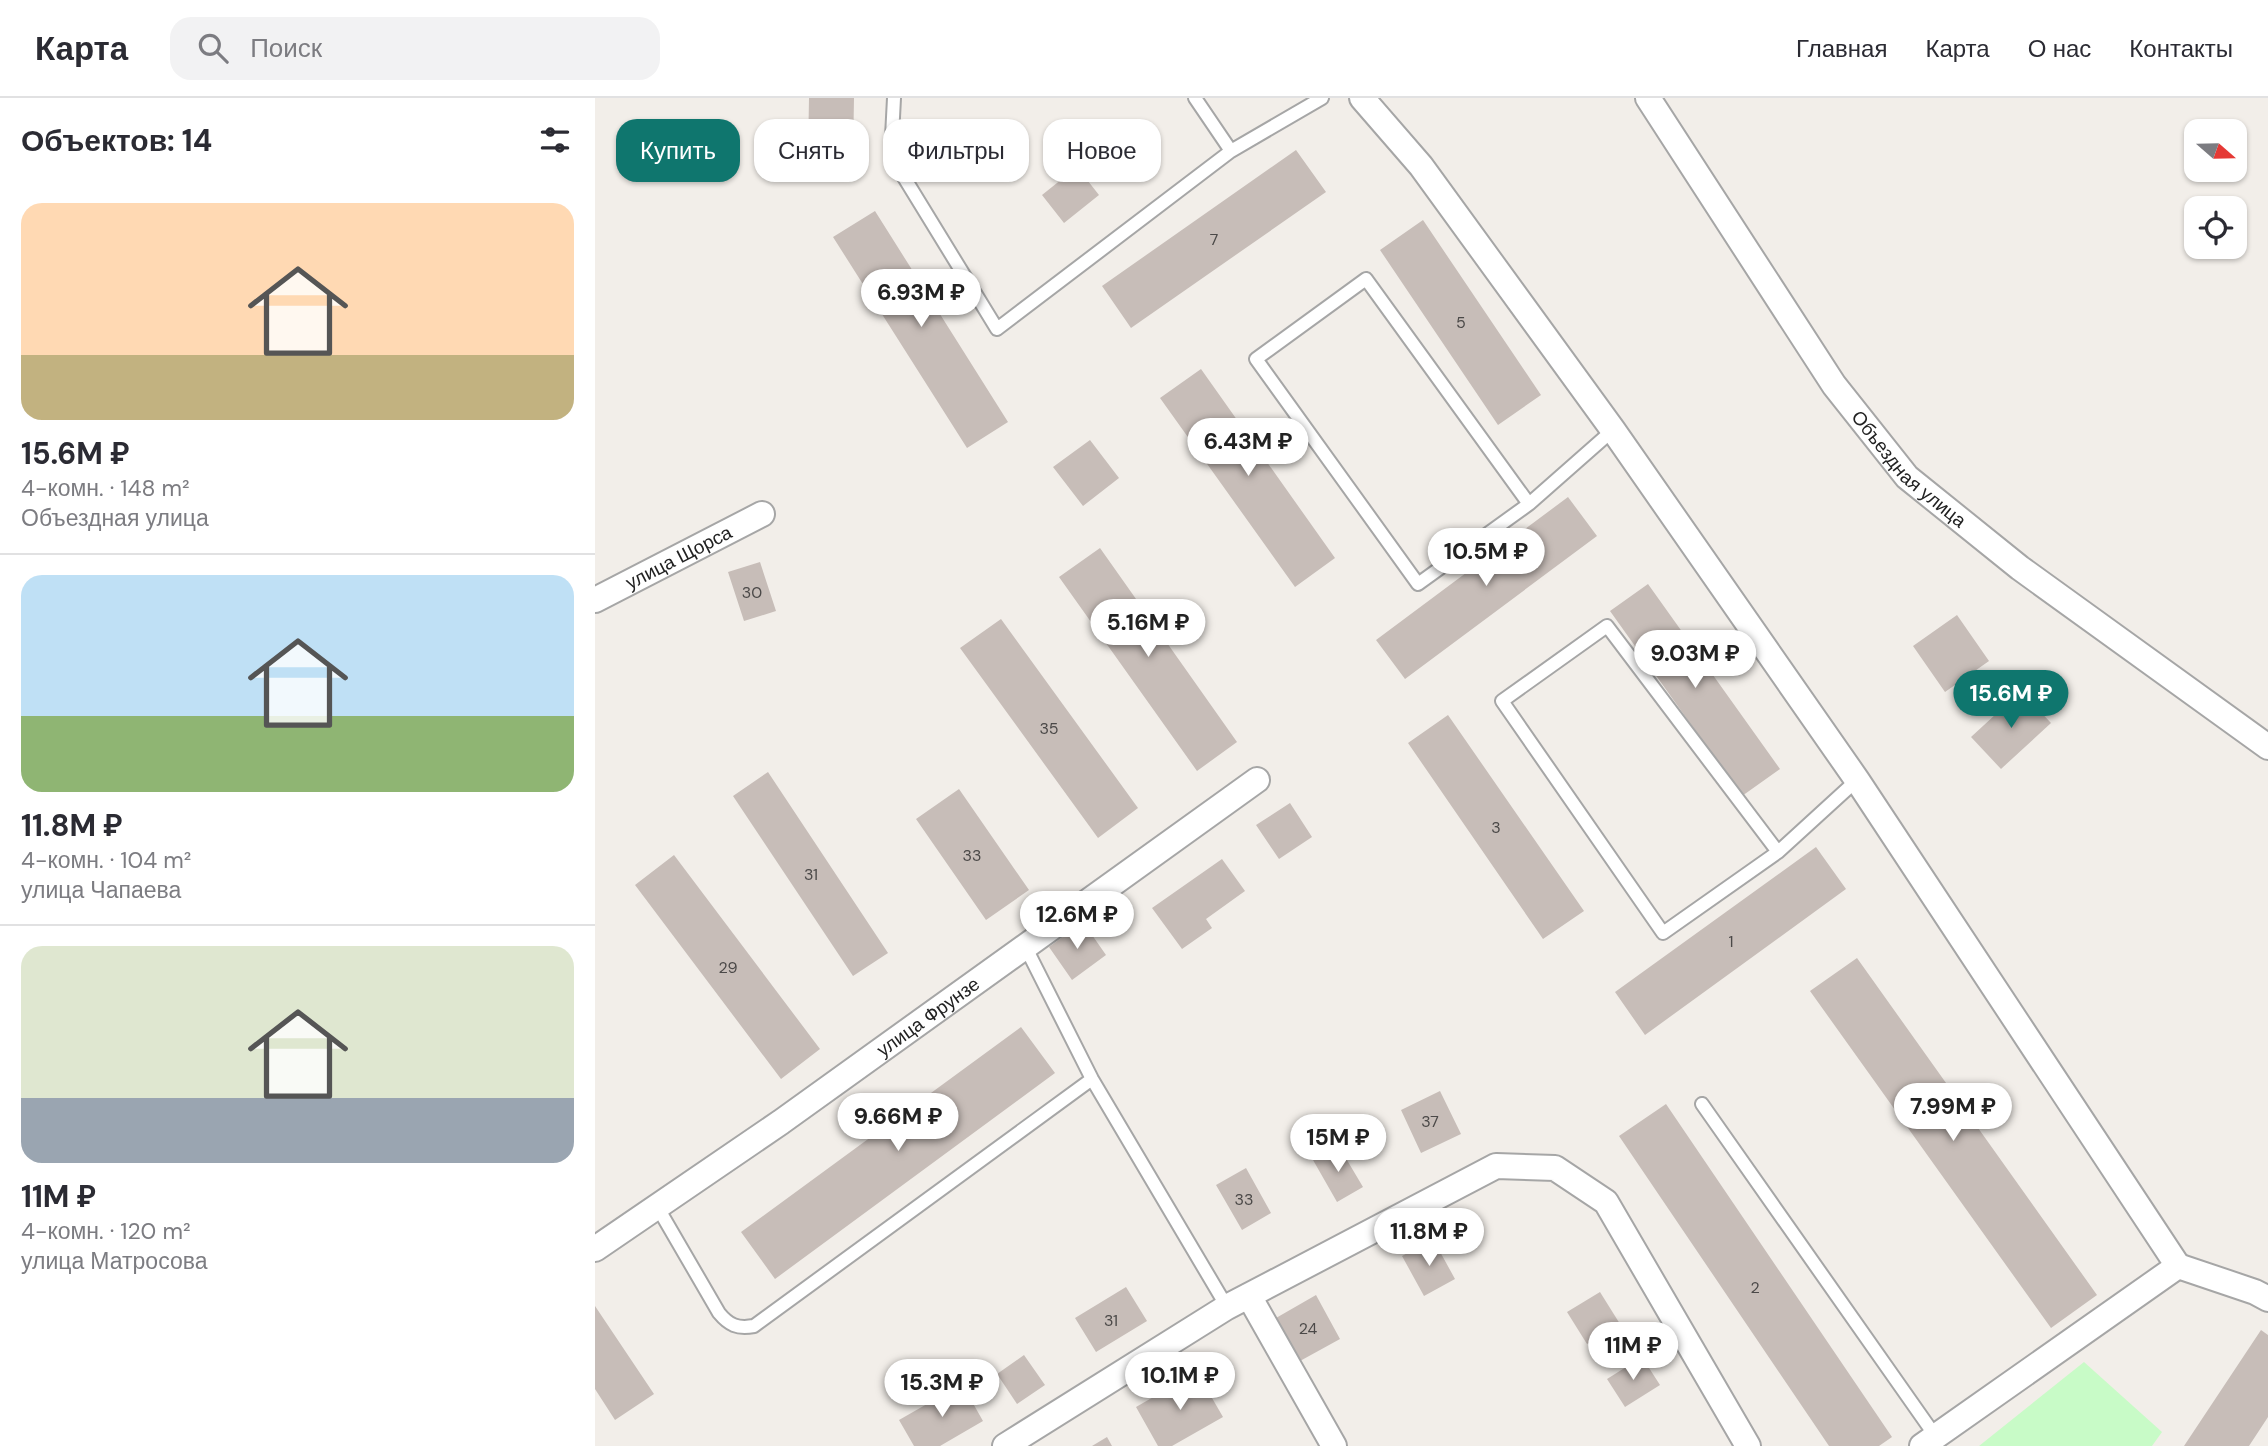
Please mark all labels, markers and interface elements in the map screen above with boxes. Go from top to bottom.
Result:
search box [170,17,660,80]
text: Карта [35,27,128,70]
icon: search [194,29,232,67]
text: Поиск [250,31,322,65]
text: Главная [1796,33,1887,64]
text: Карта [1925,33,1990,64]
text: О нас [2028,33,2091,64]
text: Контакты [2129,33,2233,64]
chip: Купить [616,119,740,182]
chip: Снять [754,119,869,182]
chip: Фильтры [883,119,1029,182]
chip: Новое [1043,119,1161,182]
north arrow [2184,119,2247,182]
map controls [2184,119,2247,259]
text: Объектов: 14 [21,121,212,160]
icon: filters [536,121,574,159]
button: locate [2184,196,2247,259]
house number: 7 [1210,229,1218,250]
icon: home [235,248,361,374]
pin: 6.93M ₽ [856,270,986,329]
text: 6.93M ₽ [877,277,965,307]
house number: 5 [1456,312,1466,333]
street label: Объездная улица [1846,405,1972,533]
pin: 6.43M ₽ [1183,418,1313,478]
text: 6.43M ₽ [1203,426,1293,456]
text: 15.6M ₽ [21,434,130,473]
text: 4-комн. · 148 m² [21,473,190,503]
text: Объездная улица [21,503,209,533]
street label: улица Щорса [621,519,737,595]
pin: 10.5M ₽ [1421,528,1551,588]
text: 10.5M ₽ [1444,536,1528,566]
house number: 30 [742,582,762,603]
pin: 5.16M ₽ [1083,600,1213,659]
text: 5.16M ₽ [1106,607,1190,637]
icon: home [235,620,361,746]
pin: 9.03M ₽ [1630,630,1760,690]
text: 9.03M ₽ [1650,638,1740,668]
pin: 15.6M ₽ [1946,670,2076,730]
text: 15.6M ₽ [1969,678,2053,708]
house number: 35 [1039,718,1059,739]
text: 11.8M ₽ [21,806,123,845]
house number: 3 [1491,817,1501,838]
text: 4-комн. · 104 m² [21,845,191,875]
house number: 33 [963,845,981,866]
house number: 31 [804,864,818,885]
text: улица Чапаева [21,875,181,905]
pin: 12.6M ₽ [1012,892,1142,951]
text: 12.6M ₽ [1036,899,1118,929]
house number: 1 [1729,931,1734,952]
house number: 29 [718,957,738,978]
street label: улица Фрунзе [872,971,985,1062]
icon: home [235,991,361,1117]
pin: 7.99M ₽ [1888,1084,2018,1143]
text: 7.99M ₽ [1910,1091,1996,1121]
pin: 9.66M ₽ [833,1094,963,1153]
text: 9.66M ₽ [853,1101,943,1131]
house number: 37 [1421,1111,1439,1132]
pin: 15M ₽ [1289,1114,1387,1174]
text: 15M ₽ [1306,1122,1370,1152]
text: 11M ₽ [21,1177,96,1216]
house number: 33 [1235,1189,1253,1210]
pin: 11.8M ₽ [1364,1208,1494,1268]
text: 4-комн. · 120 m² [21,1216,191,1246]
text: 11.8M ₽ [1390,1216,1468,1246]
text: улица Матросова [21,1246,207,1276]
house number: 2 [1750,1277,1760,1298]
house number: 31 [1104,1310,1118,1331]
house number: 24 [1299,1318,1318,1339]
pin: 11M ₽ [1584,1322,1682,1382]
text: 11M ₽ [1604,1330,1662,1360]
pin: 10.1M ₽ [1115,1352,1245,1412]
pin: 15.3M ₽ [877,1360,1007,1419]
text: 10.1M ₽ [1141,1360,1219,1390]
text: 15.3M ₽ [900,1367,984,1397]

